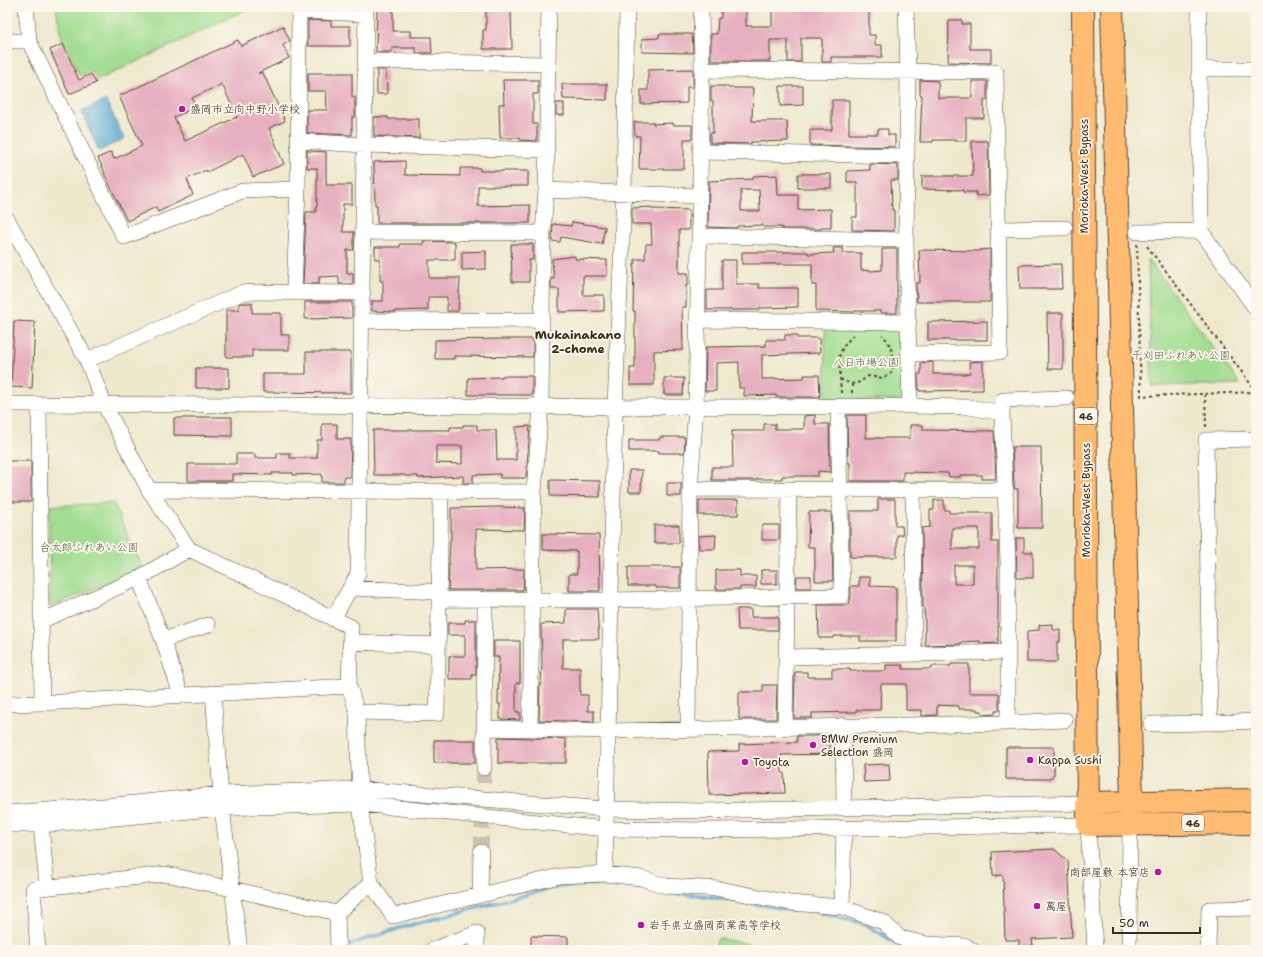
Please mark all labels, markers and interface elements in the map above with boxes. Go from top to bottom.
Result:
place label: 盛岡市立向中野小学校 [190,102,300,117]
marker: 盛岡市立向中野小学校 [177,104,187,114]
street label: Morioka-West Bypass [1077,119,1092,233]
district label: Mukainakano 2-chome [535,327,621,357]
park label: 千刈田ふれあい公園 [1132,348,1231,363]
park label: 八日市場公園 [833,355,899,370]
road number: 46 [1075,408,1097,424]
street label: Morioka-West Bypass [1079,443,1094,557]
park label: 台太郎ふれあい公園 [40,540,139,555]
place label: BMW Premium Selection 盛岡 [821,732,898,760]
marker: BMW Premium Selection 盛岡 [808,740,818,750]
place label: Kappa Sushi [1038,753,1102,768]
place label: Toyota [753,755,789,770]
marker: Kappa Sushi [1025,755,1035,765]
marker: Toyota [740,757,750,767]
road number: 46 [1182,815,1204,831]
place label: 南部屋敷 本宮店 [1069,865,1150,880]
marker: 南部屋敷 本宮店 [1153,867,1163,877]
place label: 萬屋 [1045,899,1067,914]
marker: 萬屋 [1032,901,1042,911]
scale bar [1113,909,1200,935]
text: 50 m [1119,915,1149,931]
place label: 岩手県立盛岡商業高等学校 [649,918,781,933]
marker: 岩手県立盛岡商業高等学校 [636,920,646,930]

